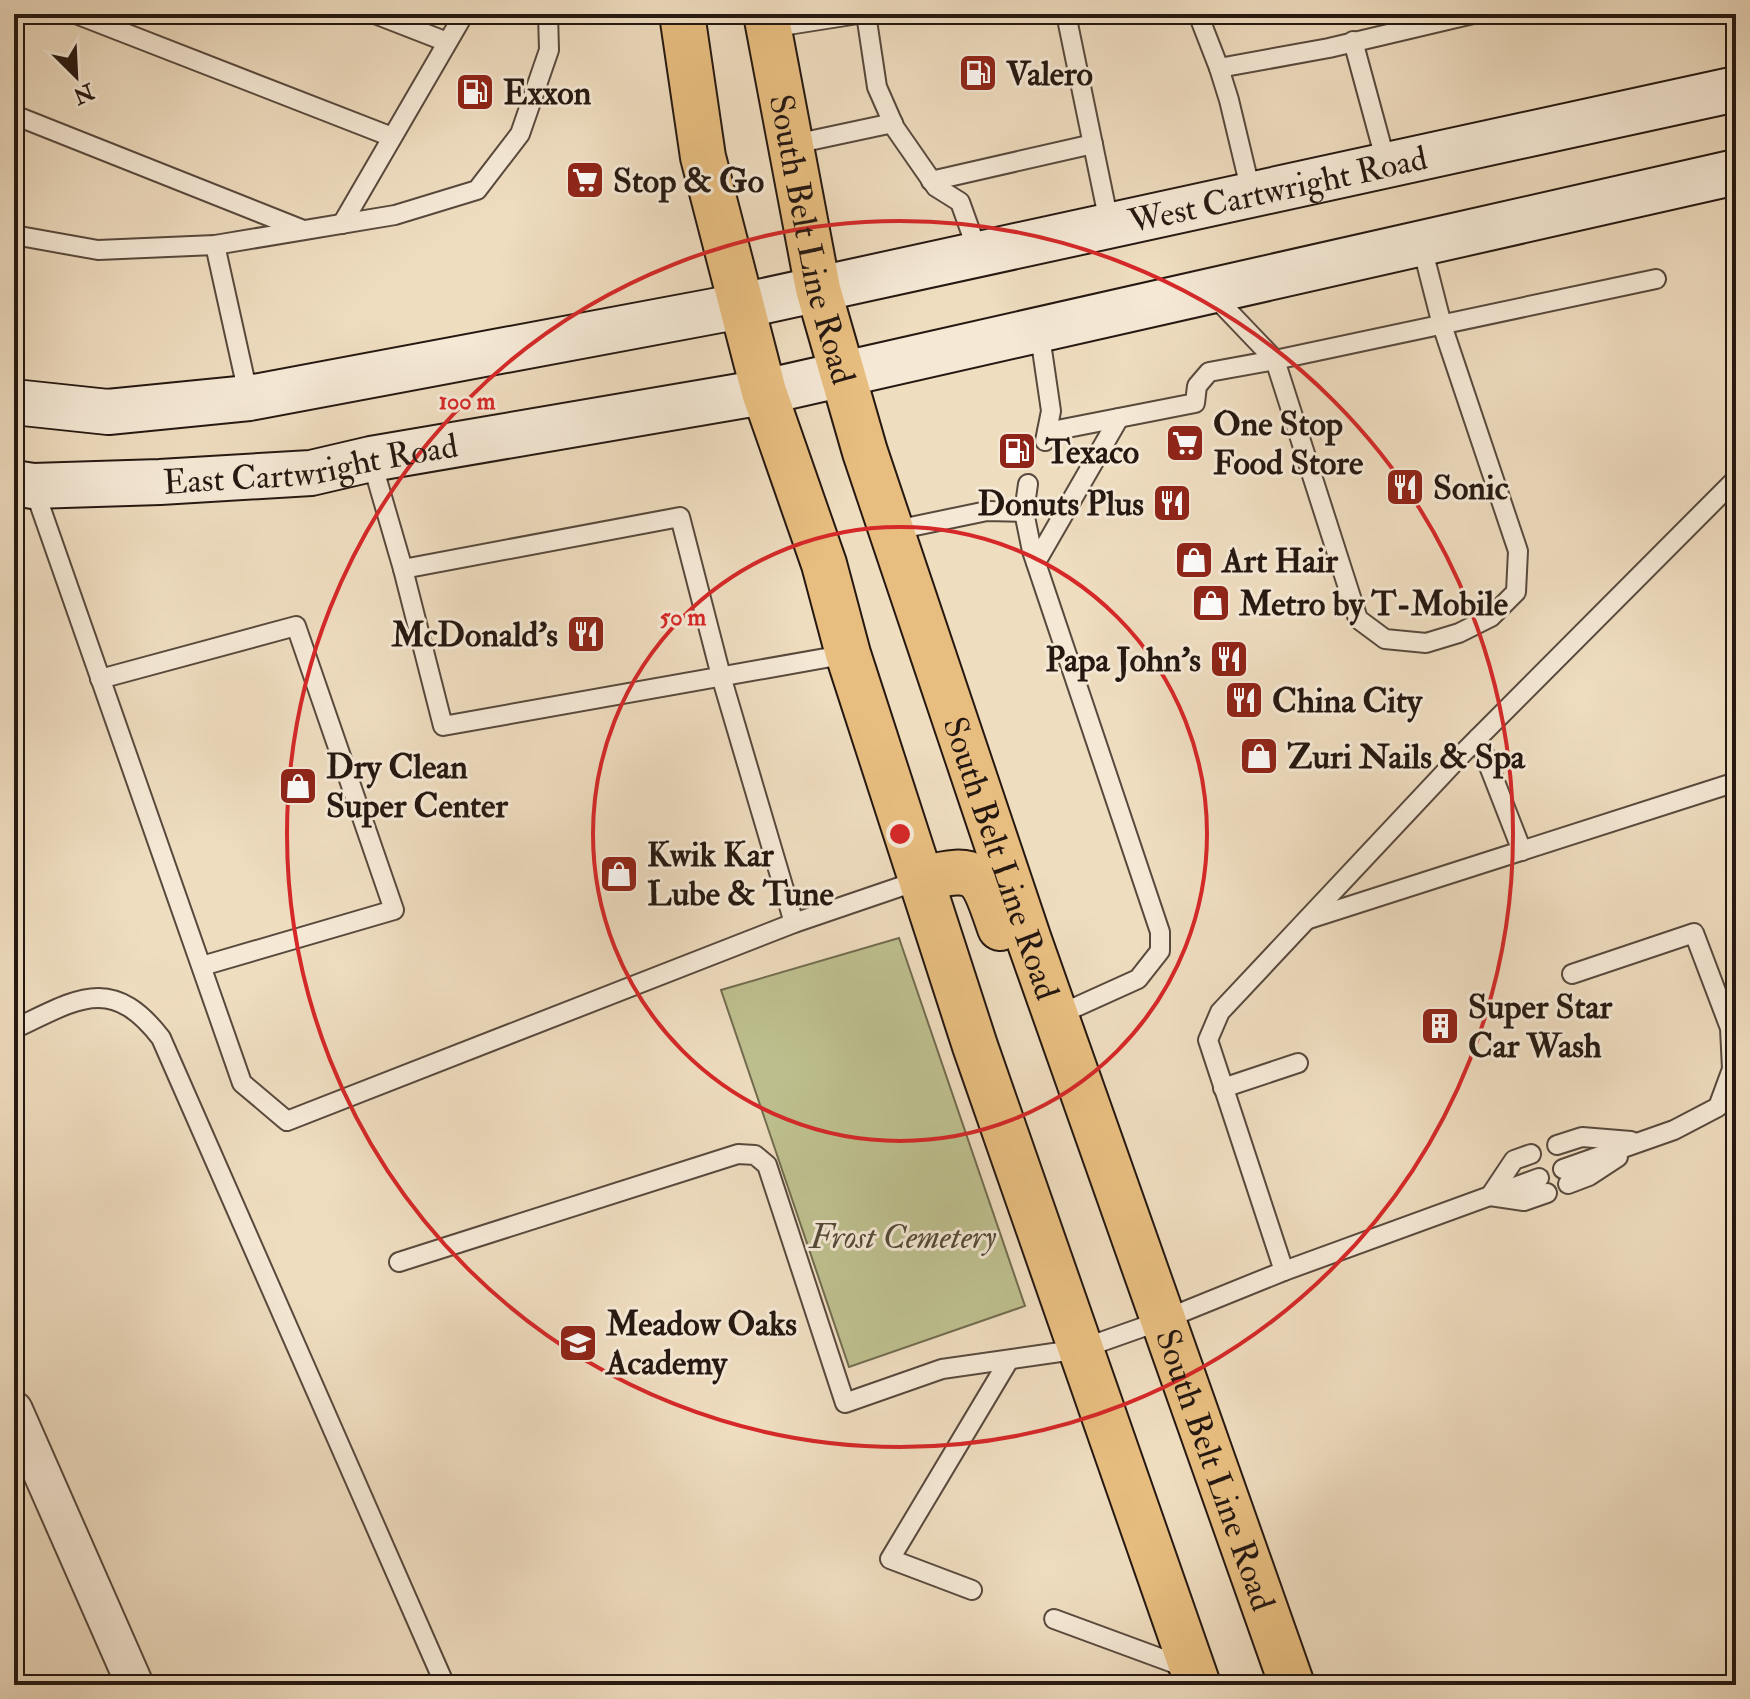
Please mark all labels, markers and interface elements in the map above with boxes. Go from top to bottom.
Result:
north arrow [36,36,116,116]
fuel station icon: Valero [957,52,999,94]
place label: Valero [1005,53,1093,96]
fuel station icon: Exxon [454,71,496,113]
place label: Exxon [503,72,592,115]
text: N [69,76,99,110]
street label: South Belt Line Road [759,91,864,390]
street label: West Cartwright Road [1124,137,1431,244]
supermarket icon: Stop & Go [564,159,606,201]
place label: Stop & Go [613,160,764,203]
text: 100 m [439,386,496,417]
place label: One Stop Food Store [1213,403,1364,485]
supermarket icon: One Stop Food Store [1164,422,1206,464]
street label: East Cartwright Road [162,425,461,505]
fuel station icon: Texaco [996,430,1038,472]
place label: Texaco [1044,431,1139,474]
restaurant icon: Sonic [1384,466,1426,508]
place label: Sonic [1433,467,1509,510]
restaurant icon: Donuts Plus [1151,482,1193,524]
place label: Donuts Plus [978,483,1144,526]
shop icon: Art Hair [1173,539,1215,581]
place label: Art Hair [1220,540,1339,583]
shop icon: Metro by T-Mobile [1190,582,1232,624]
place label: Metro by T-Mobile [1238,583,1509,626]
text: 50 m [660,602,707,633]
restaurant icon: McDonald's [565,613,607,655]
place label: McDonald's [391,614,558,657]
restaurant icon: Papa John's [1208,638,1250,680]
place label: Papa John's [1045,639,1201,682]
restaurant icon: China City [1223,679,1265,721]
place label: China City [1272,680,1423,723]
street label: South Belt Line Road [933,712,1068,1006]
shop icon: Zuri Nails & Spa [1238,735,1280,777]
place label: Zuri Nails & Spa [1287,736,1526,779]
place label: Dry Clean Super Center [326,746,509,828]
shop icon: Dry Clean Super Center [277,765,319,807]
centre of rings [886,820,914,848]
place label: Kwik Kar Lube & Tune [647,834,835,916]
shop icon: Kwik Kar Lube & Tune [598,853,640,895]
place label: Super Star Car Wash [1468,986,1613,1068]
building icon: Super Star Car Wash [1419,1005,1461,1047]
park label: Frost Cemetery [808,1216,997,1259]
place label: Meadow Oaks Academy [604,1303,797,1385]
school or university icon: Meadow Oaks Academy [557,1322,599,1364]
street label: South Belt Line Road [1145,1324,1284,1617]

